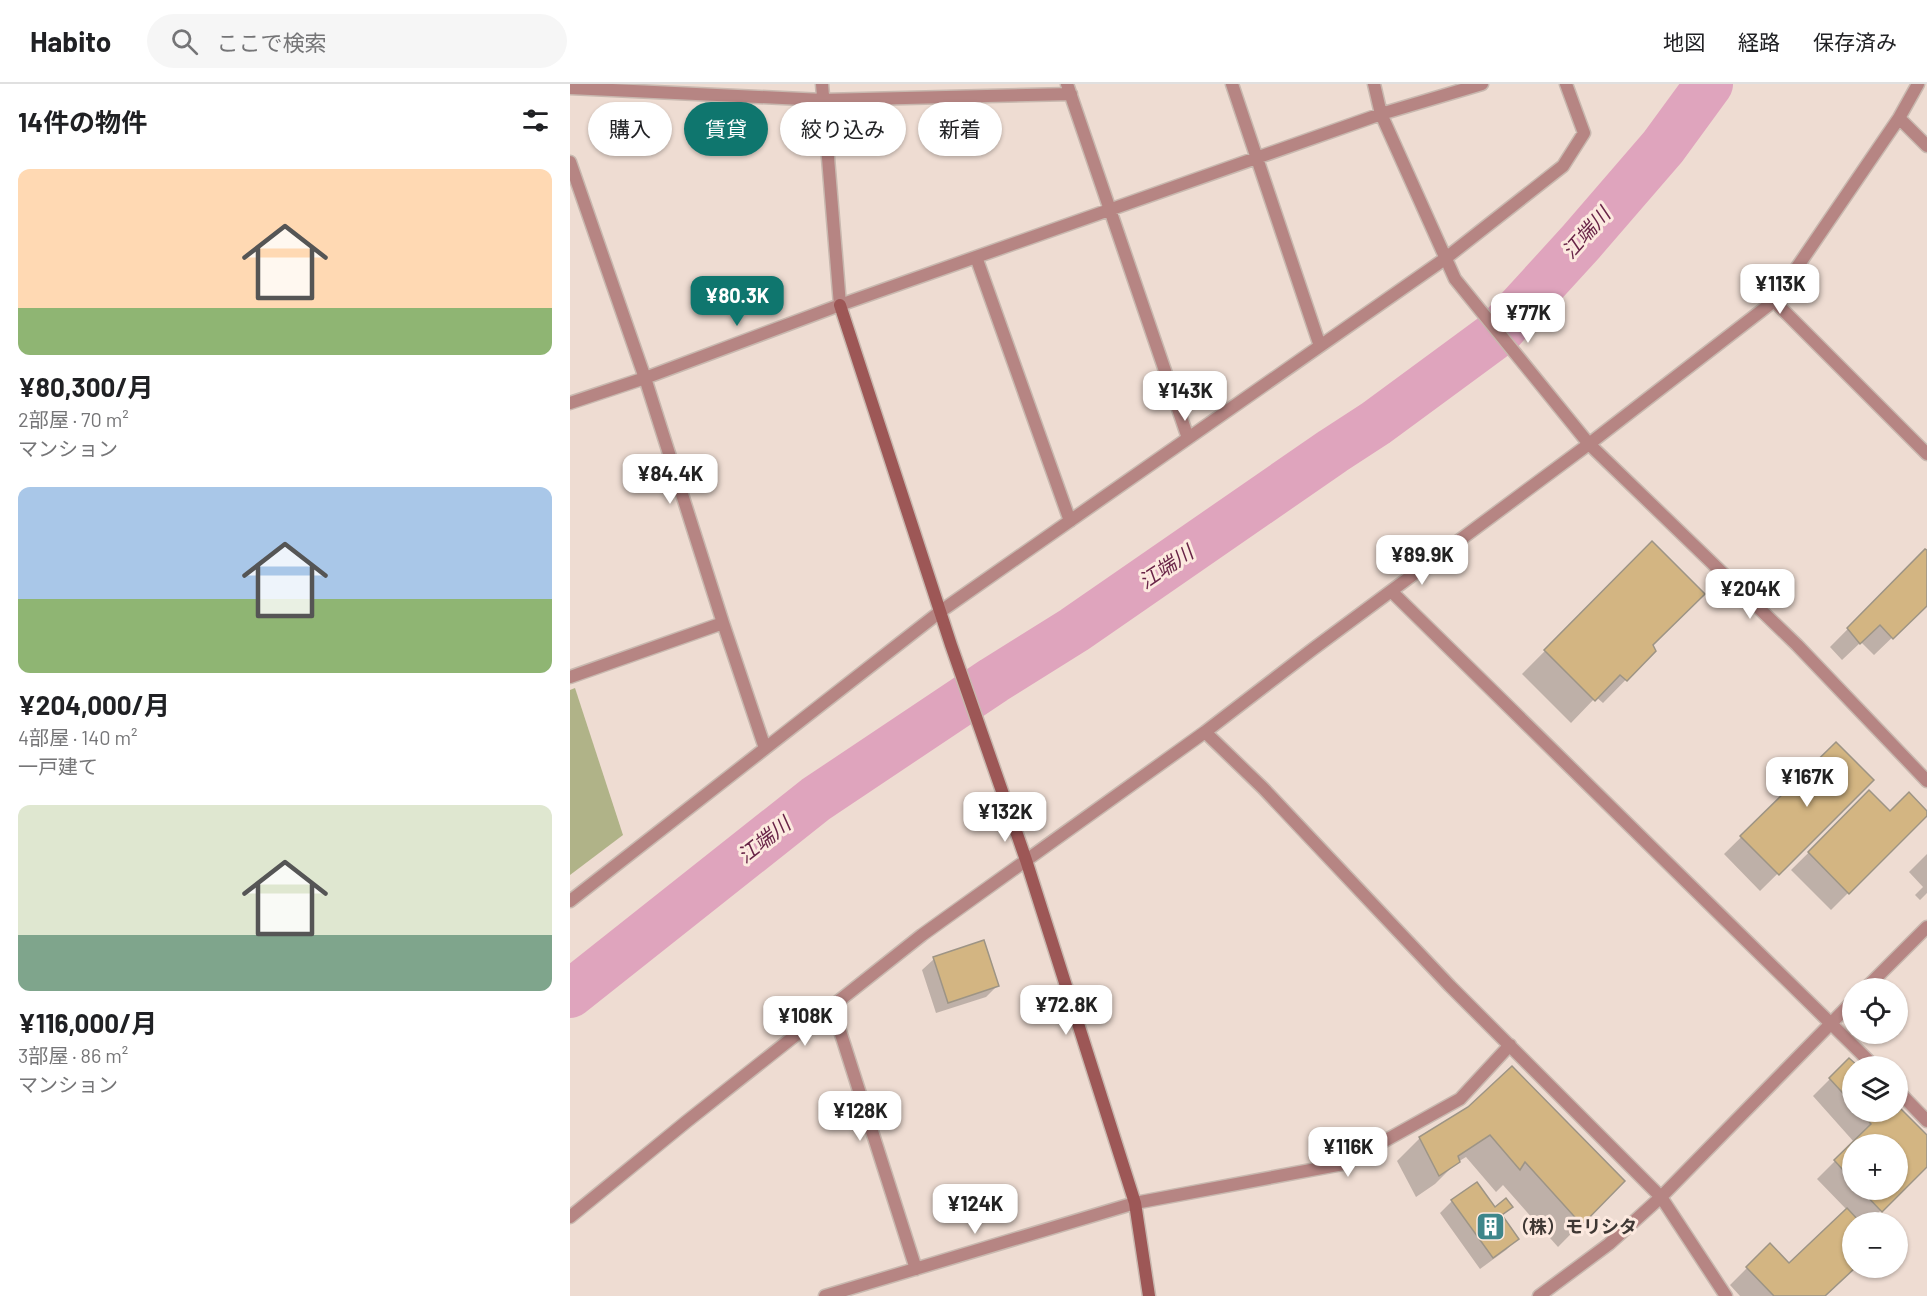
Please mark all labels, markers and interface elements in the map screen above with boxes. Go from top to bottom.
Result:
search box [147,14,567,68]
text: Habito [30,24,111,58]
icon: search [168,25,201,58]
text: ここで検索 [216,29,326,55]
text: 地図 [1663,29,1705,54]
text: 経路 [1738,29,1780,54]
text: 保存済み [1813,29,1897,54]
chip: 購入 [588,102,672,156]
chip: 賃貸 [684,102,768,156]
chip: 絞り込み [780,102,906,156]
chip: 新着 [918,102,1002,156]
icon: filters [519,104,552,137]
text: 14件の物件 [18,106,147,137]
water label: 江端川 [1556,201,1616,263]
icon: home [231,208,339,316]
pin: ¥113K [1738,264,1822,315]
text: ¥113K [1754,271,1806,295]
pin: ¥80.3K [688,276,786,327]
text: ¥80.3K [705,283,769,307]
pin: ¥77K [1492,293,1564,344]
text: ¥77K [1505,300,1551,324]
text: ¥80,300/月 [18,371,154,402]
pin: ¥143K [1143,371,1227,422]
text: ¥143K [1157,378,1213,402]
text: 2部屋 · 70 m² [18,407,129,431]
text: マンション [18,436,118,460]
pin: ¥84.4K [621,454,719,505]
text: ¥84.4K [637,461,703,485]
icon: home [231,526,339,634]
pin: ¥89.9K [1373,535,1471,586]
water label: 江端川 [1134,538,1199,593]
text: ¥89.9K [1390,542,1454,566]
pin: ¥204K [1708,569,1792,620]
text: ¥204K [1720,576,1780,600]
text: ¥204,000/月 [18,689,170,720]
text: 4部屋 · 140 m² [18,725,138,749]
text: 一戸建て [18,754,98,778]
pin: ¥167K [1765,757,1849,808]
text: ¥167K [1780,764,1834,788]
pin: ¥132K [963,792,1047,843]
text: ¥132K [977,799,1033,823]
water label: 江端川 [732,810,796,867]
icon: home [231,844,339,952]
map controls [1842,978,1908,1278]
button: locate [1842,978,1908,1044]
pin: ¥72.8K [1017,985,1115,1036]
text: ¥72.8K [1034,992,1098,1016]
pin: ¥108K [763,996,847,1047]
text: ¥108K [777,1003,833,1027]
text: ¥116,000/月 [18,1007,157,1038]
text: 3部屋 · 86 m² [18,1043,128,1067]
button: layers [1842,1056,1908,1122]
text: マンション [18,1072,118,1096]
pin: ¥128K [818,1091,902,1142]
text: ¥128K [832,1098,888,1122]
pin: ¥116K [1306,1127,1390,1178]
text: ¥116K [1322,1134,1374,1158]
button: + [1842,1134,1908,1200]
pin: ¥124K [933,1184,1017,1235]
text: ¥124K [947,1191,1003,1215]
building icon: （株）モリシタ [1474,1211,1506,1243]
button: − [1842,1212,1908,1278]
place label: （株）モリシタ [1511,1215,1637,1237]

